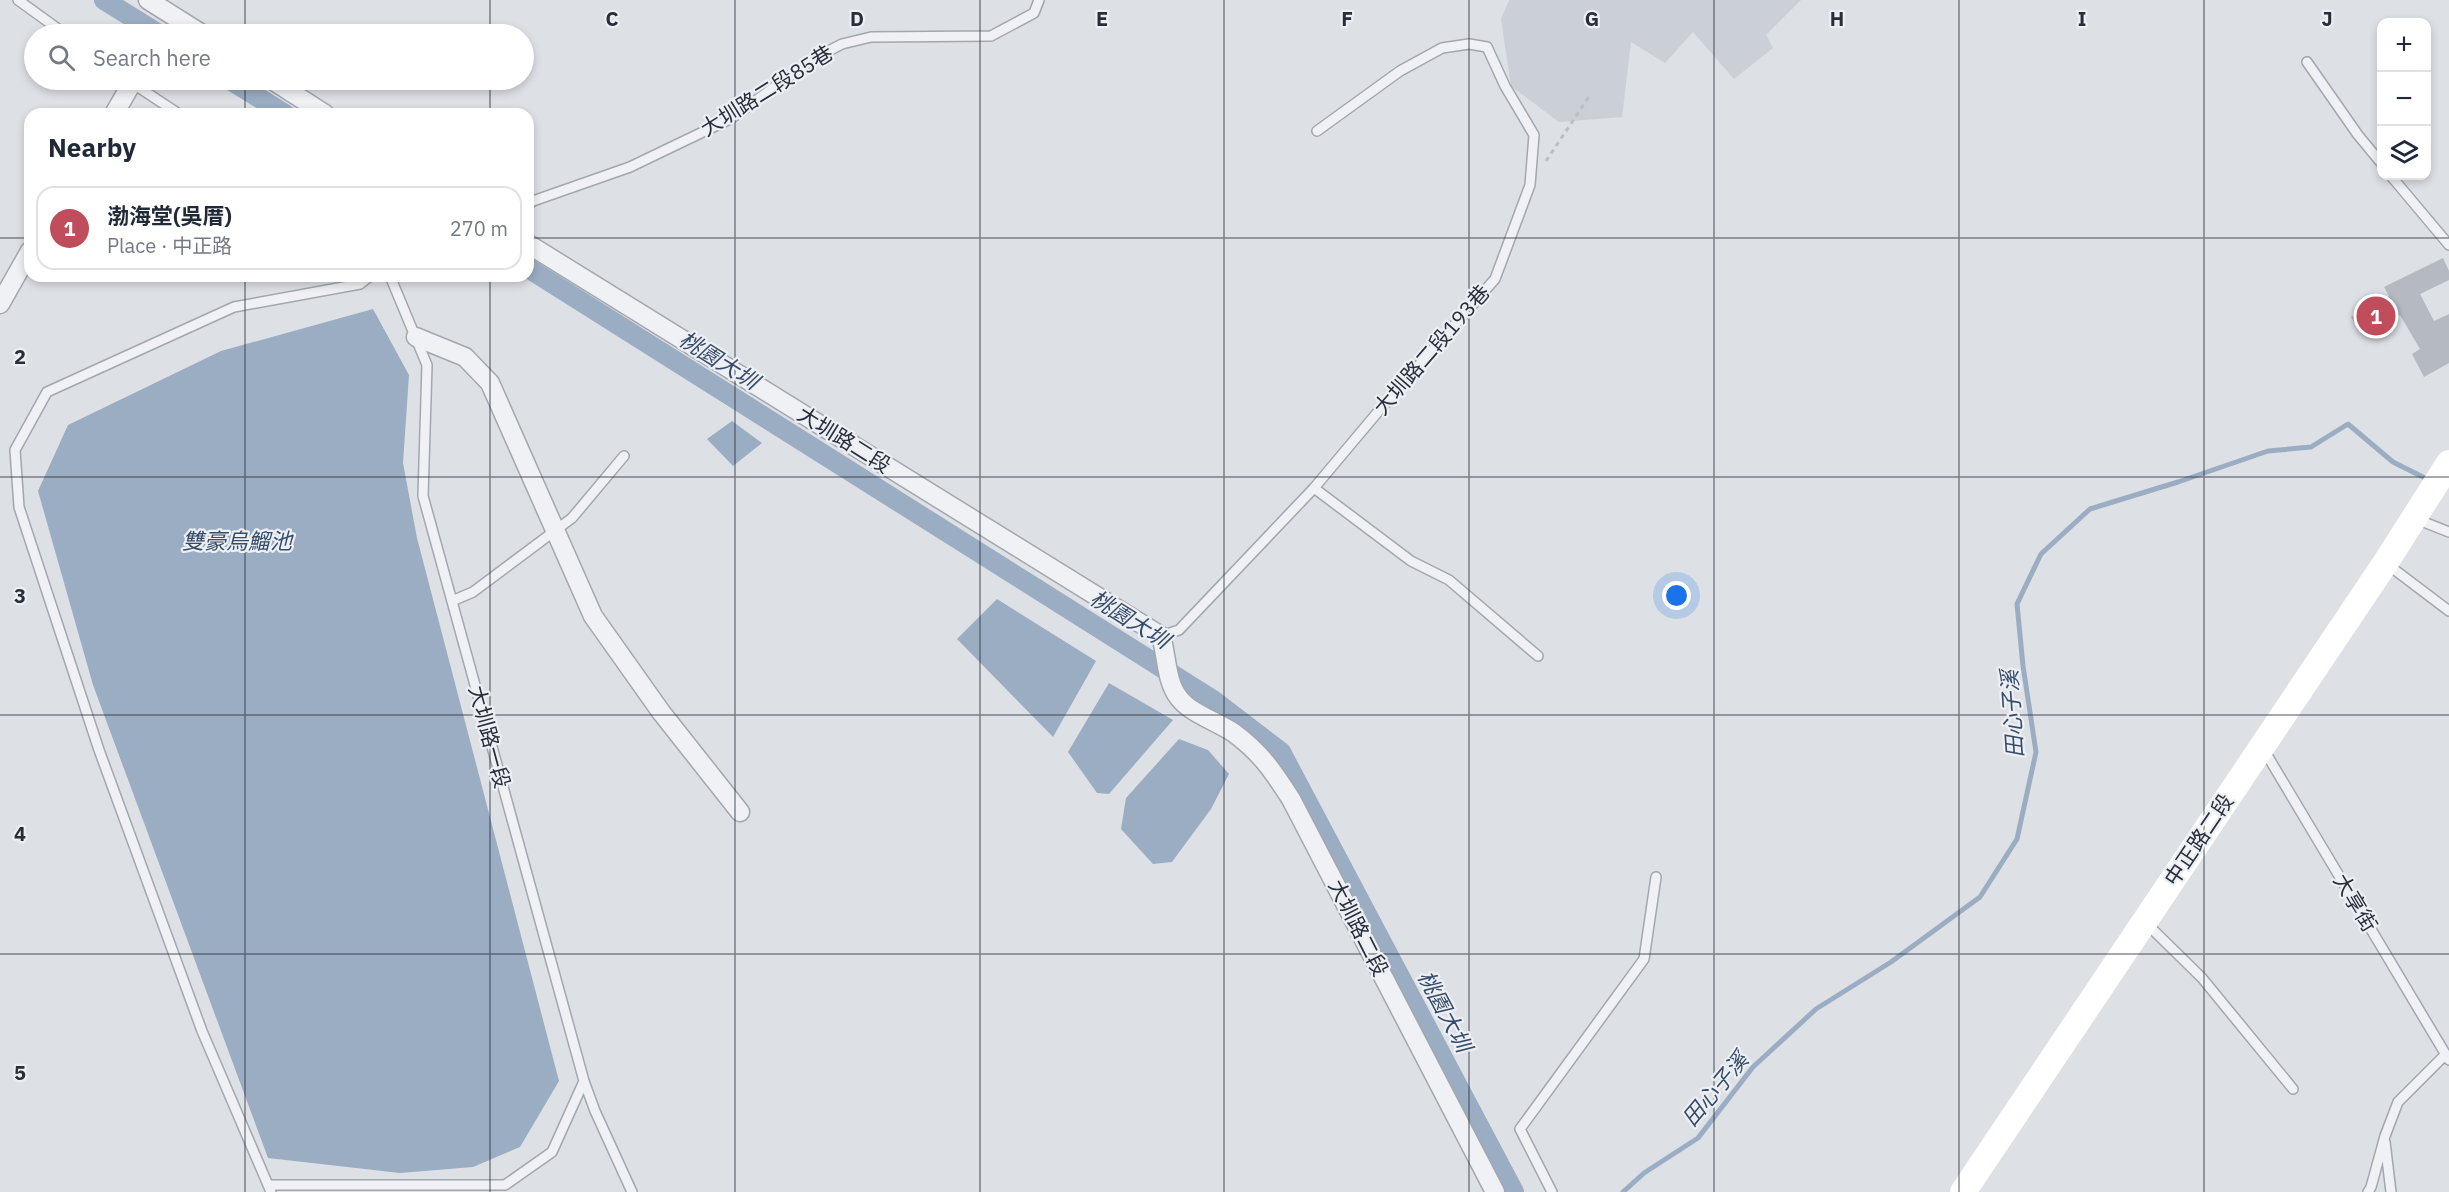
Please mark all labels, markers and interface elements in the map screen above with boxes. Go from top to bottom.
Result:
text: C [605,5,619,32]
text: D [850,5,864,32]
text: E [1096,5,1108,32]
text: F [1341,5,1353,32]
text: G [1585,5,1599,32]
text: H [1830,5,1844,32]
text: I [2078,5,2086,32]
text: J [2321,5,2333,32]
map controls [2377,18,2431,180]
button: + [2377,18,2431,72]
search box [24,24,534,90]
street label: 大圳路二段85巷 [695,38,838,142]
icon: search [45,41,78,74]
text: Search here [93,43,211,72]
button: − [2377,72,2431,126]
button: layers [2377,126,2431,180]
text: Nearby [48,130,136,164]
text: 渤海堂(吳厝) [107,201,232,230]
text: 1 [64,215,76,242]
text: 270 m [450,215,508,242]
text: Place · 中正路 [107,232,232,259]
street label: 大圳路二段193巷 [1367,278,1496,420]
pin: 1 [2356,294,2396,338]
water label: 桃園大圳 [674,324,767,397]
text: 2 [14,343,26,370]
street label: 大圳路二段 [793,399,896,479]
water label: 雙豪烏鰡池 [182,526,294,555]
your location [1662,581,1691,610]
text: 3 [14,582,26,609]
water label: 桃園大圳 [1085,583,1178,656]
water label: 田心子溪 [1994,666,2029,759]
street label: 大圳路一段 [463,682,517,791]
street label: 中正路二段 [2157,788,2239,891]
text: 4 [14,820,26,847]
street label: 大享街 [2328,868,2384,937]
street label: 大圳路二段 [1323,874,1395,981]
water label: 桃園大圳 [1412,965,1480,1059]
water label: 田心子溪 [1675,1043,1756,1132]
text: 5 [14,1059,26,1086]

